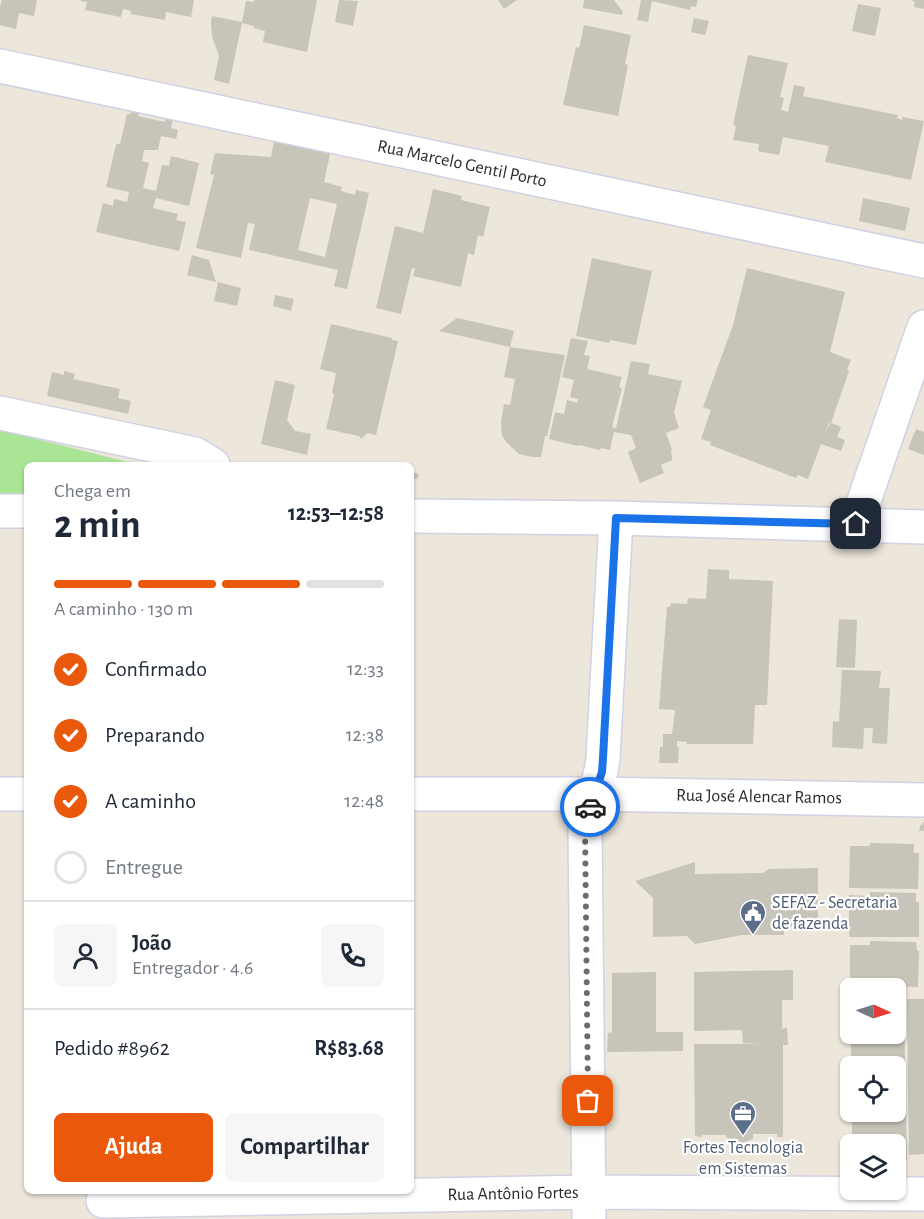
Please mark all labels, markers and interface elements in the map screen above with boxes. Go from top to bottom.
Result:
street label: Rua Marcelo Gentil Porto [376,137,548,191]
text: Chega em [54,481,131,501]
pin [830,498,881,549]
text: 12:53–12:58 [288,502,384,524]
text: 2 min [54,506,141,545]
icon: home [839,507,872,540]
text: A caminho · 130 m [54,599,193,619]
icon: check [54,653,87,686]
text: Confirmado [105,658,207,680]
text: 12:33 [347,659,384,679]
icon: check [54,719,87,752]
text: Preparando [105,724,205,746]
text: 12:38 [346,725,384,745]
courier [560,777,620,837]
icon: check [54,785,87,818]
street label: Rua José Alencar Ramos [676,787,842,807]
text: A caminho [105,790,196,812]
text: 12:48 [344,791,384,811]
icon: car [574,791,607,824]
text: Entregue [105,856,183,878]
place label: SEFAZ - Secretaria de fazenda [772,894,898,933]
public building icon: SEFAZ - Secretaria de fazenda [738,898,768,936]
button: person [54,924,117,987]
button: phone [321,924,384,987]
text: João [132,932,171,954]
text: Entregador · 4.6 [132,958,254,978]
north arrow [840,978,906,1044]
map controls [840,978,906,1200]
text: Pedido #8962 [54,1037,170,1059]
text: R$83.68 [314,1037,384,1059]
button: locate [840,1056,906,1122]
pin [562,1075,613,1126]
icon: bag [571,1084,604,1117]
office icon: Fortes Tecnologia em Sistemas [728,1099,758,1137]
button: Ajuda [54,1113,213,1182]
button: Compartilhar [225,1113,384,1182]
button: layers [840,1134,906,1200]
place label: Fortes Tecnologia em Sistemas [683,1139,803,1178]
street label: Rua Antônio Fortes [447,1184,579,1204]

